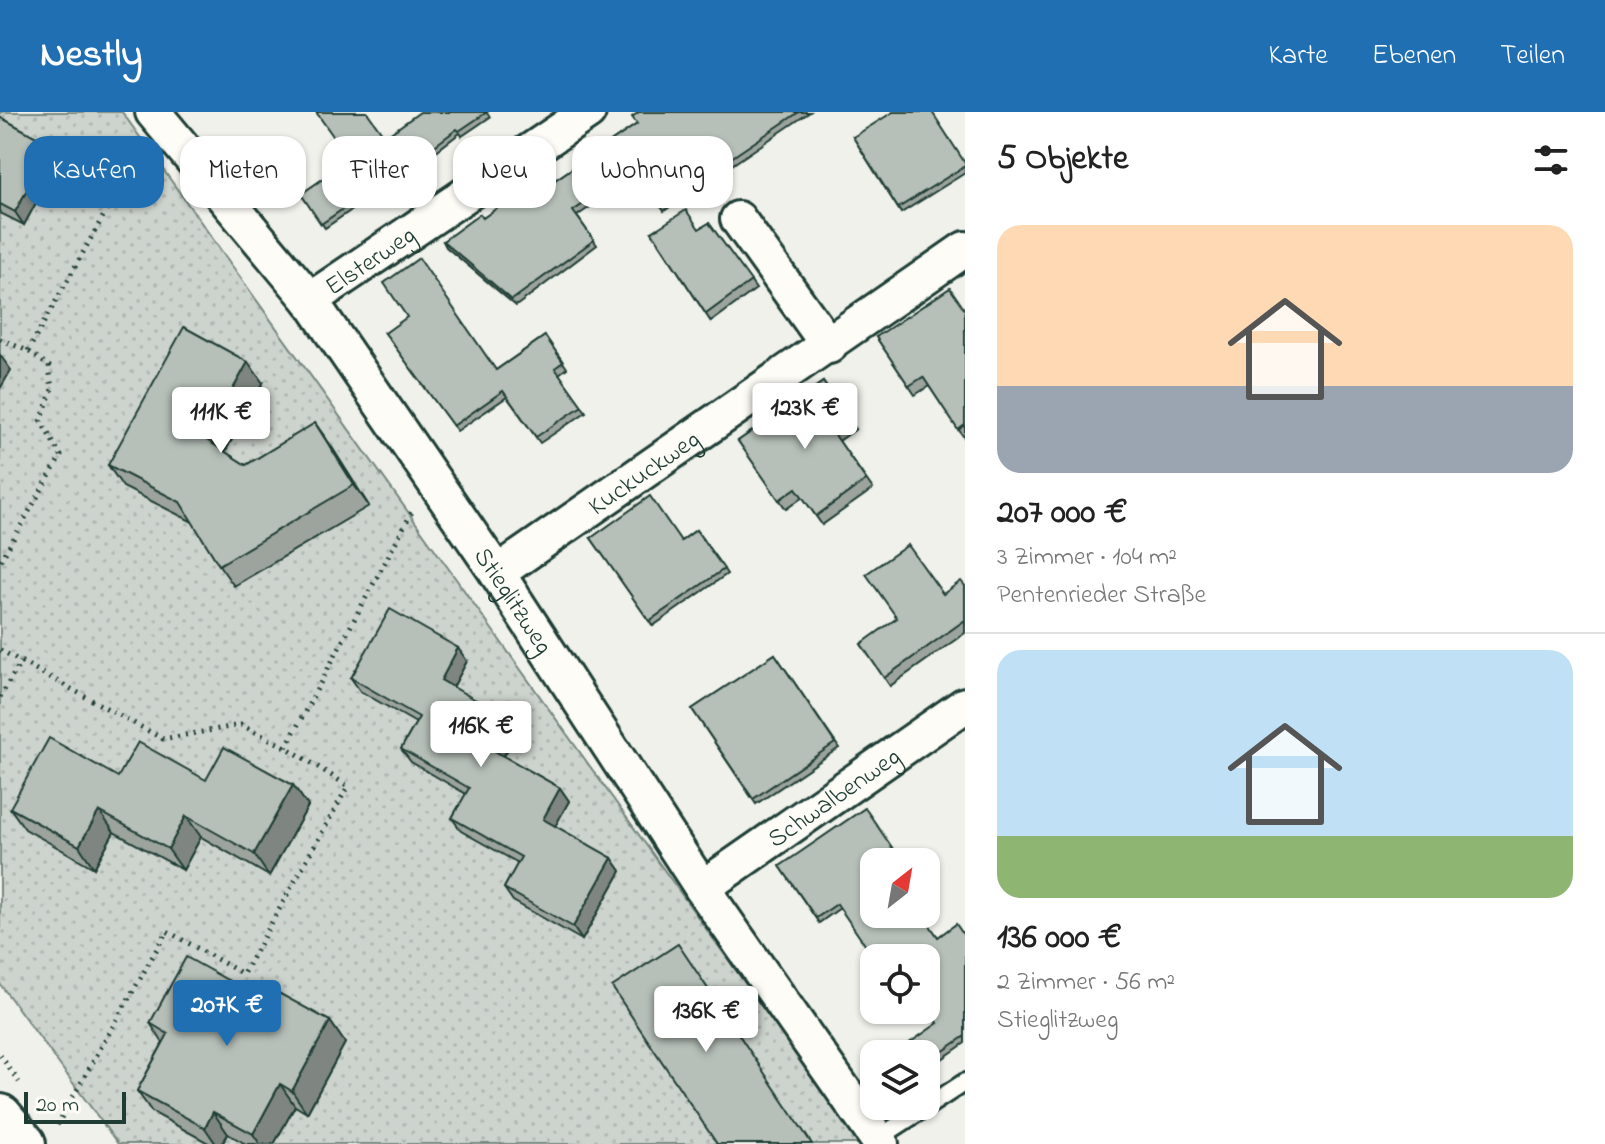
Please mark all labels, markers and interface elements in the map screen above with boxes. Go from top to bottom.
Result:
text: Nestly [40,28,142,84]
text: Karte [1269,36,1328,77]
text: Ebenen [1372,36,1456,77]
text: Teilen [1500,36,1565,77]
text: 5 Objekte [997,135,1128,185]
chip: Kaufen [24,136,164,208]
chip: Mieten [180,136,306,208]
chip: Filter [322,136,437,208]
chip: Neu [453,136,556,208]
chip: Wohnung [572,136,733,208]
icon: filters [1529,138,1573,182]
street label: Elsterweg [318,218,424,307]
icon: home [1213,277,1357,421]
pin: 123K € [740,383,870,451]
pin: 111K € [156,387,286,455]
text: 123K € [770,390,840,428]
text: 111K € [190,394,252,432]
street label: Kuckuckweg [581,422,709,526]
text: 207 000 € [997,489,1127,539]
text: 3 Zimmer · 104 m² [997,539,1177,577]
street label: Stieglitzweg [463,540,561,663]
text: Pentenrieder Straße [997,577,1206,615]
pin: 116K € [416,701,546,769]
icon: home [1213,702,1357,846]
text: 116K € [448,708,514,746]
street label: Schwalbenweg [761,739,909,859]
north arrow [860,848,940,928]
map controls [860,848,940,1120]
text: 136 000 € [997,914,1122,964]
button: locate [860,944,940,1024]
text: 2 Zimmer · 56 m² [997,964,1175,1002]
pin: 207K € [162,980,292,1048]
pin: 136K € [641,986,771,1054]
text: 207K € [191,987,263,1025]
text: 136K € [672,993,740,1031]
text: Stieglitzweg [997,1002,1119,1040]
button: layers [860,1040,940,1120]
scale bar [24,1088,126,1124]
text: 20 m [36,1090,79,1122]

